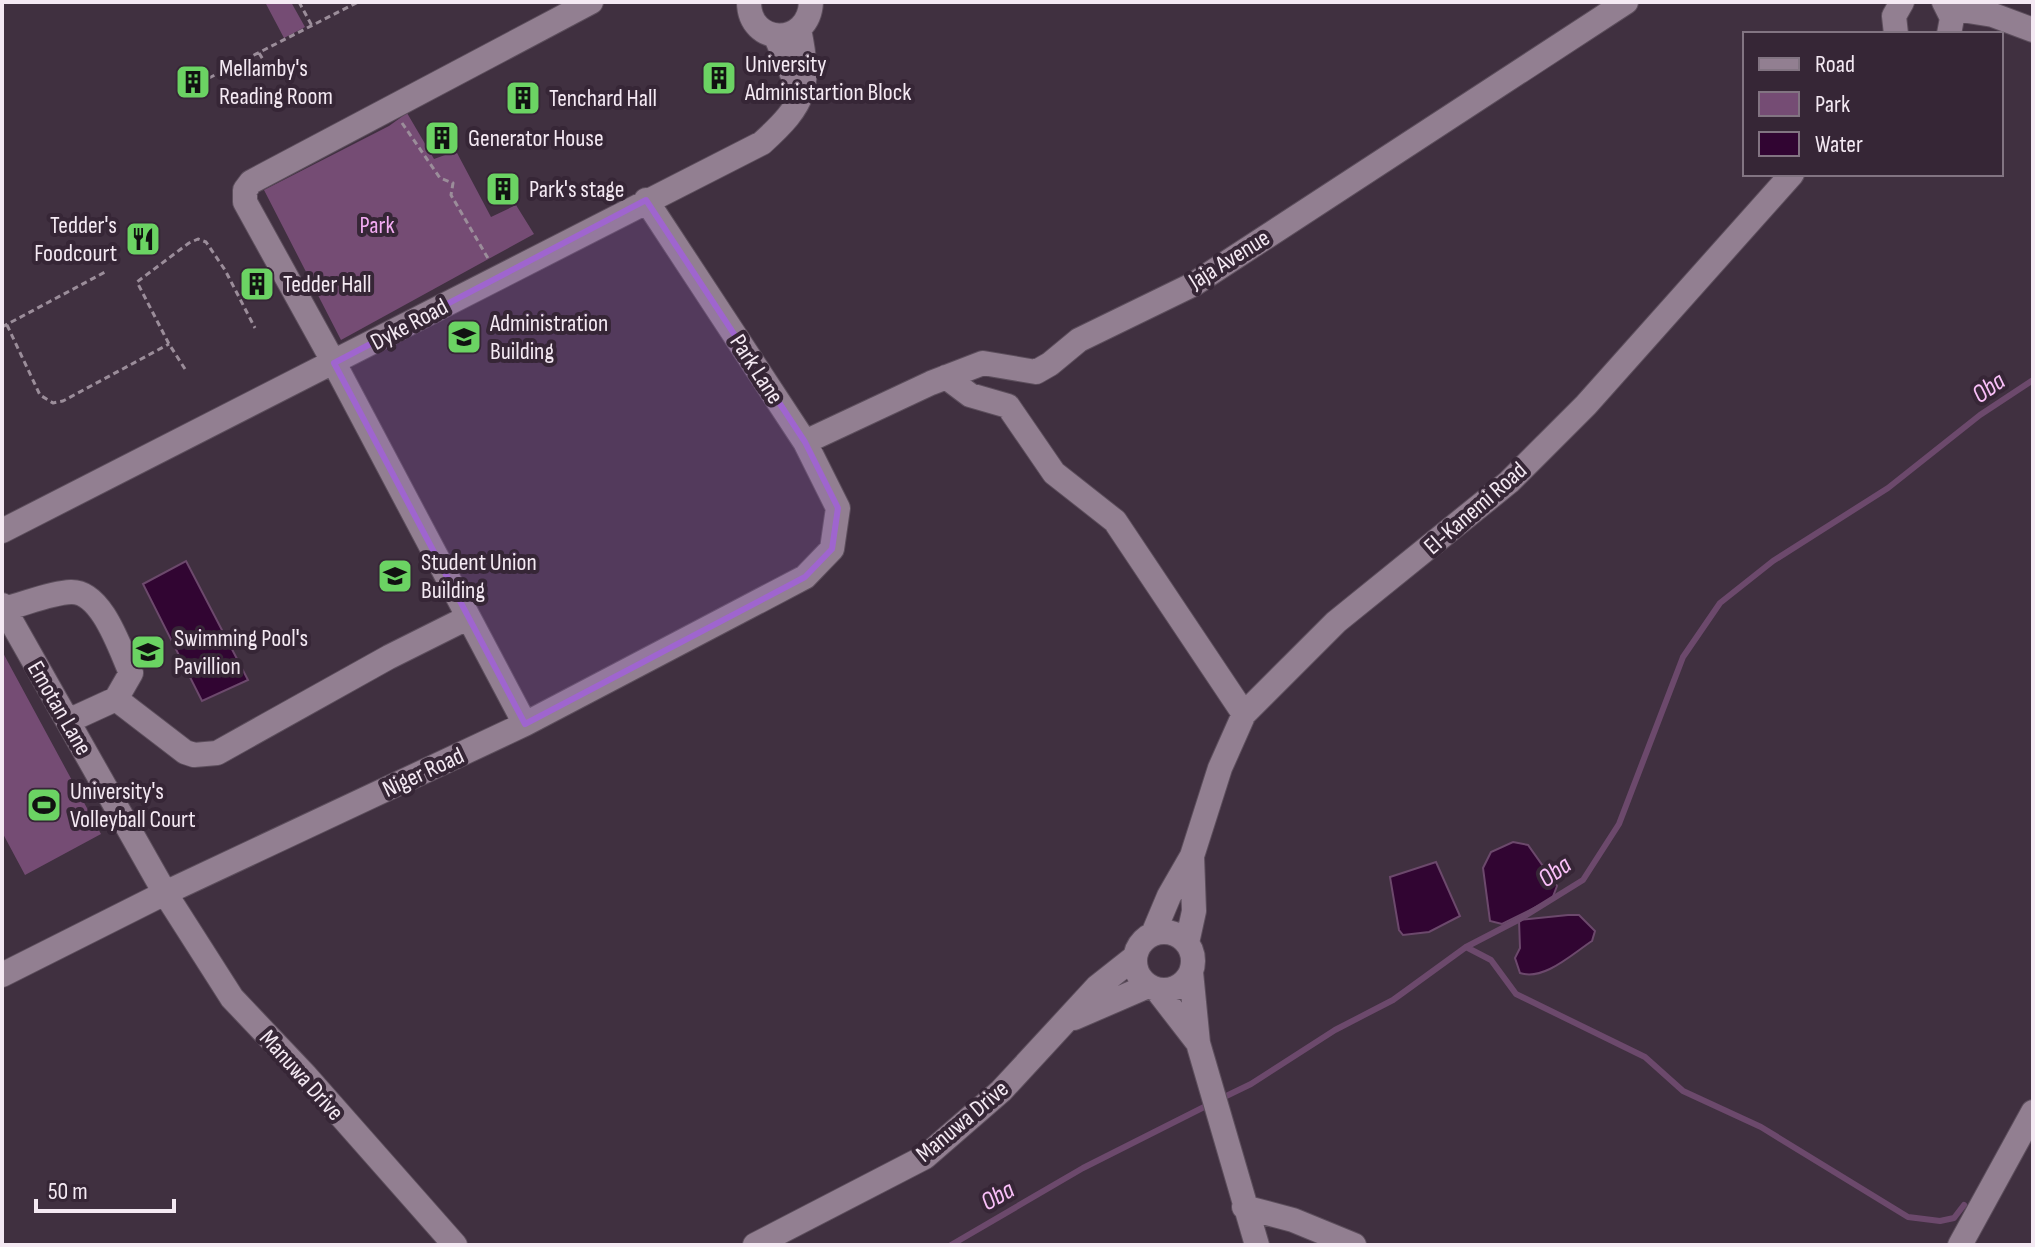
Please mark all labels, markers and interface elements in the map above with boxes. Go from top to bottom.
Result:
legend [1743,32,2003,176]
place label: University Administartion Block [744,50,912,107]
text: Road [1815,50,1855,79]
place label: Mellamby's Reading Room [219,54,333,111]
building icon: University Administartion Block [700,59,738,97]
building icon: Mellamby's Reading Room [174,63,212,101]
building icon: Tenchard Hall [504,79,542,117]
place label: Tenchard Hall [549,84,657,113]
text: Park [1815,90,1850,119]
building icon: Generator House [423,119,461,157]
place label: Generator House [468,124,604,153]
text: Water [1815,130,1863,159]
building icon: Park's stage [484,170,522,208]
place label: Park's stage [529,175,625,204]
place label: Tedder's Foodcourt [34,211,117,268]
park label: Park [359,211,395,240]
restaurant icon: Tedder's Foodcourt [124,220,162,258]
street label: Jaja Avenue [1182,223,1275,296]
building icon: Tedder Hall [238,265,276,303]
place label: Tedder Hall [283,270,372,299]
street label: Dyke Road [366,292,453,357]
place label: Administration Building [489,309,608,366]
school or university icon: Administration Building [445,318,483,356]
street label: Park Lane [723,329,790,409]
water label: Oba [1966,366,2012,411]
street label: El-Kanemi Road [1418,456,1533,561]
place label: Student Union Building [421,548,537,605]
school or university icon: Student Union Building [376,557,414,595]
place label: Swimming Pool's Pavillion [174,624,308,681]
school or university icon: Swimming Pool's Pavillion [129,633,167,671]
street label: Emotan Lane [21,656,98,760]
street label: Niger Road [378,741,469,804]
place label: University's Volleyball Court [70,777,196,834]
sports icon: University's Volleyball Court [25,786,63,824]
water label: Oba [1532,849,1578,895]
street label: Manuwa Drive [253,1024,350,1127]
street label: Manuwa Drive [910,1074,1015,1168]
scale bar [36,1163,174,1213]
water label: Oba [975,1174,1020,1218]
text: 50 m [48,1177,88,1206]

